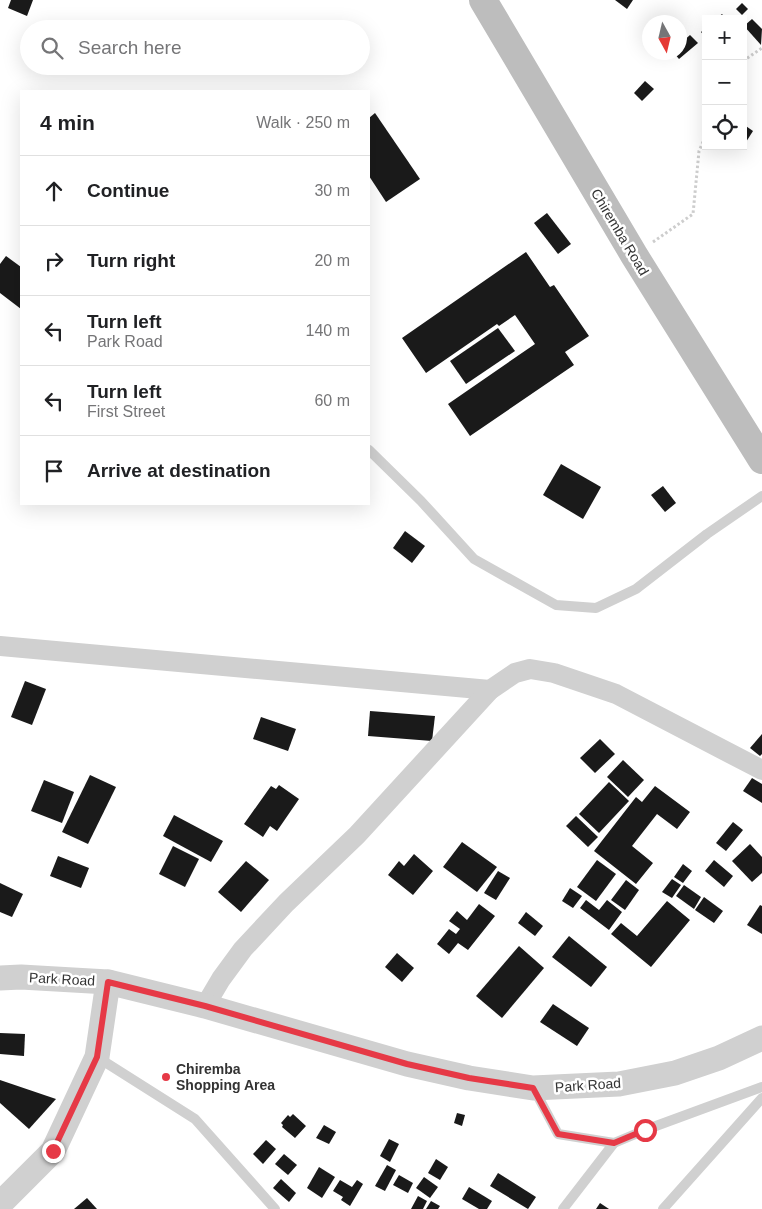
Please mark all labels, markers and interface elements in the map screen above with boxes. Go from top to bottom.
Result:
north arrow [642,15,687,60]
map controls [702,15,747,150]
button: + [702,15,747,60]
search box [20,20,370,75]
icon: search [38,34,66,62]
text: Search here [78,37,182,58]
button: − [702,60,747,105]
button: locate [702,105,747,150]
text: 4 min [40,111,95,134]
text: Walk · 250 m [256,114,350,131]
icon: ahead [40,177,68,205]
text: Continue [87,180,169,201]
text: 30 m [314,182,350,199]
street label: Chiremba Road [588,186,652,278]
icon: right [40,247,68,275]
text: Turn right [87,250,175,271]
text: 20 m [314,252,350,269]
text: Turn left [87,311,162,332]
icon: left [40,317,68,345]
text: 140 m [306,322,350,339]
text: Park Road [87,333,163,350]
text: Turn left [87,381,162,402]
icon: left [40,387,68,415]
text: 60 m [314,392,350,409]
text: First Street [87,403,165,420]
icon: arrive [40,457,68,485]
text: Arrive at destination [87,460,271,481]
street label: Park Road [29,969,95,989]
place label: Chiremba Shopping Area [176,1061,275,1093]
marker: Chiremba Shopping Area [160,1071,172,1083]
street label: Park Road [554,1075,622,1095]
route start [634,1119,657,1142]
route end [42,1140,65,1163]

